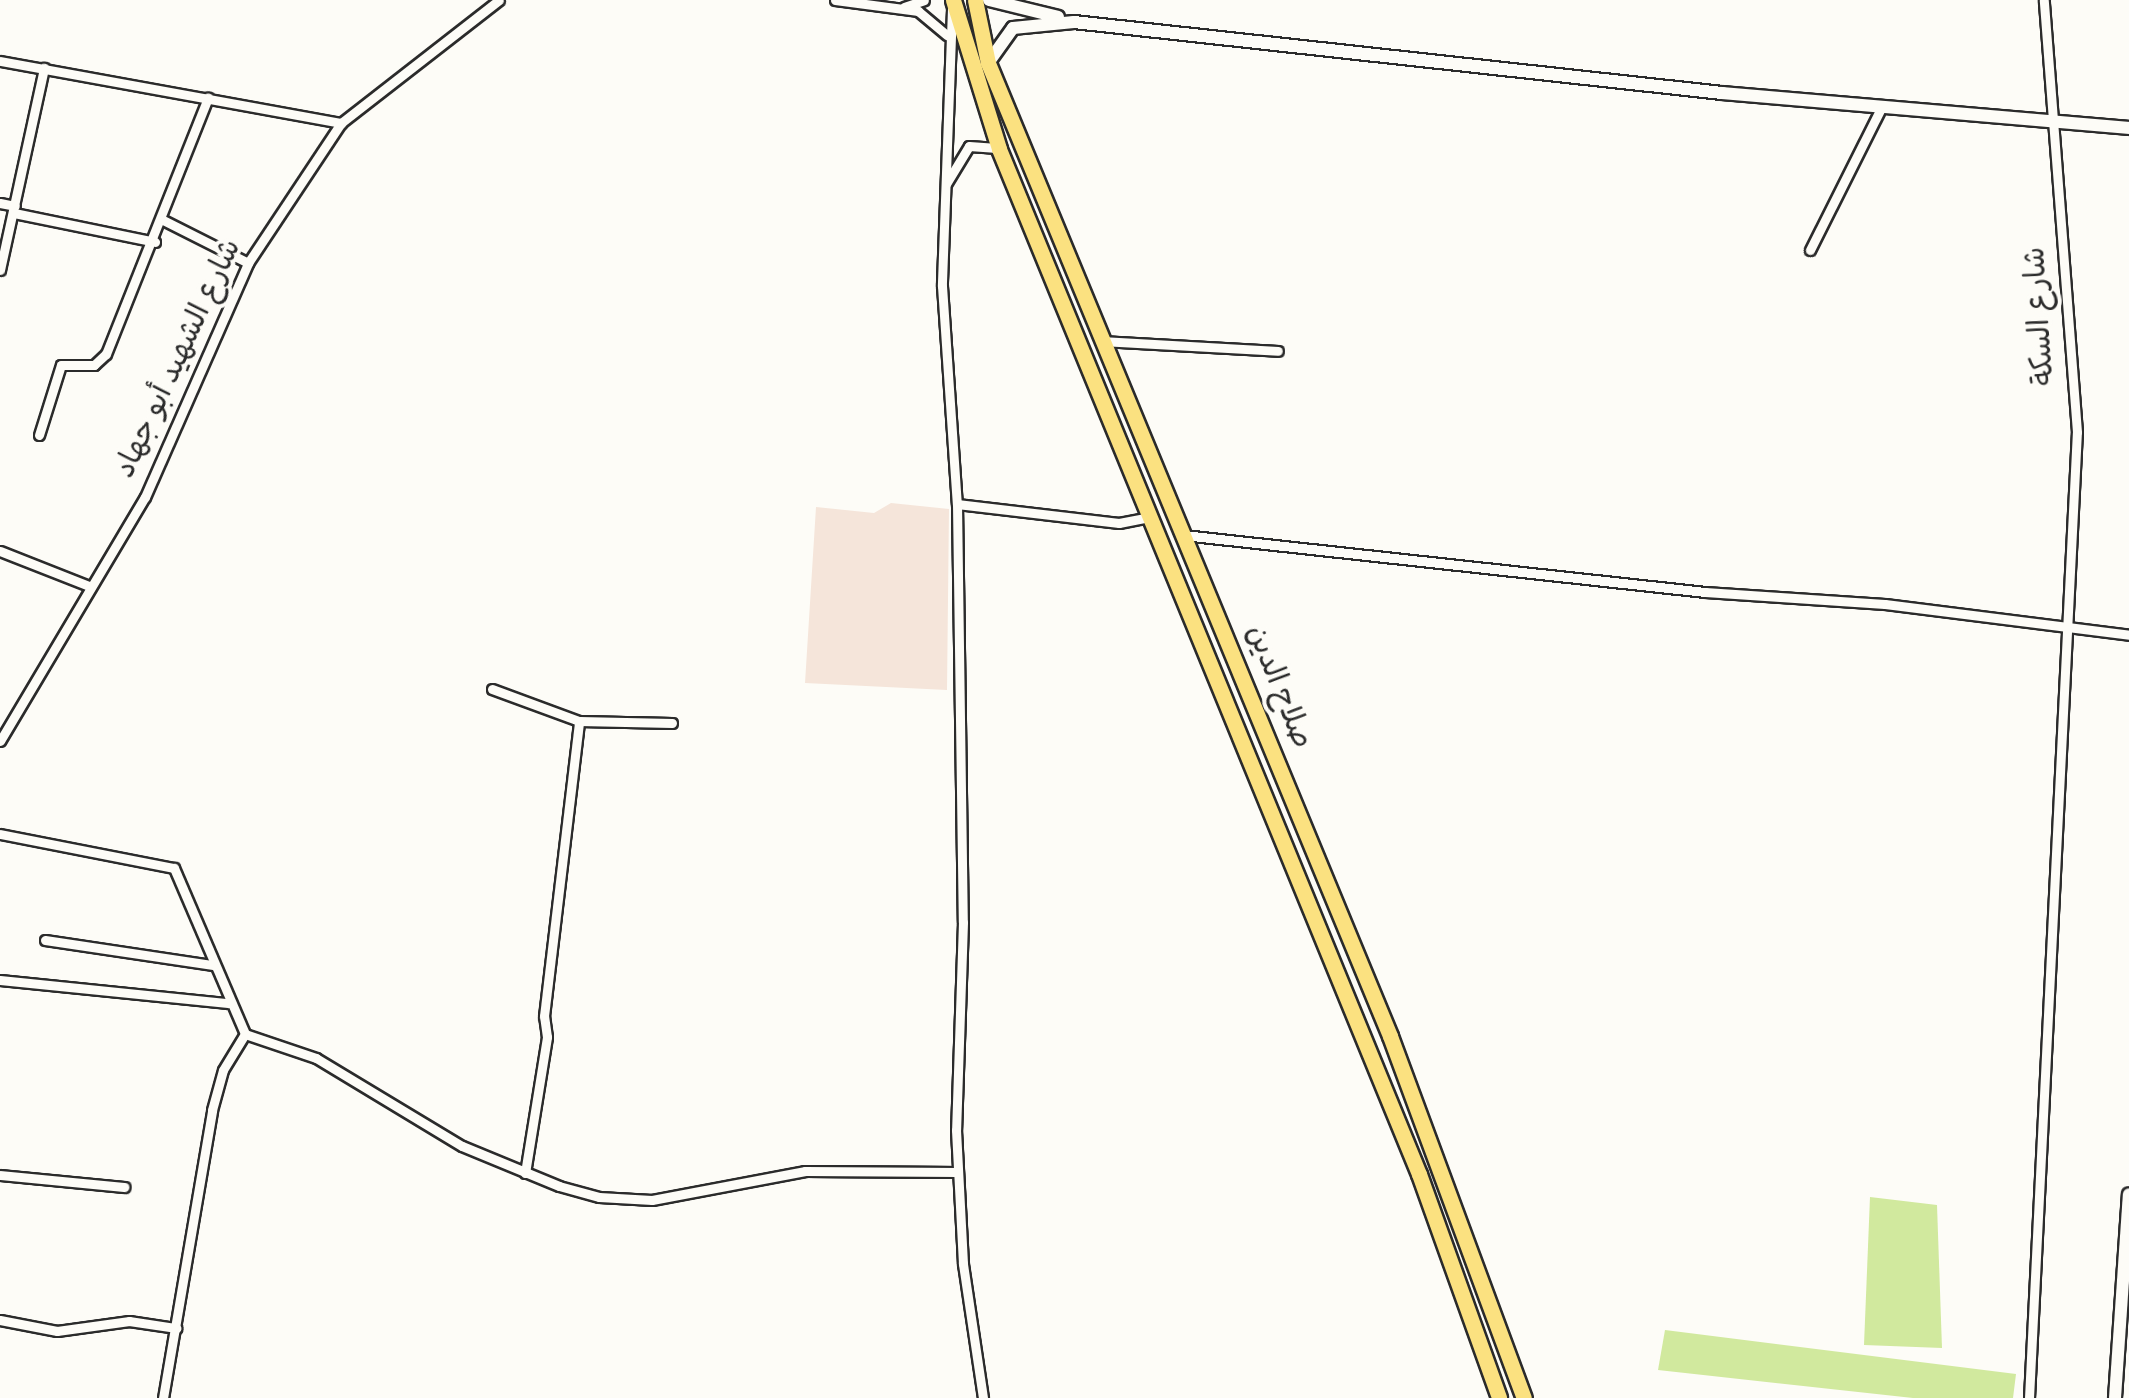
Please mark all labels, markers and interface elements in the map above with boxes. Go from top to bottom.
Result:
street label: شارع الشهيد أبو جهاد [110,235,252,485]
street label: شارع السكة [2020,245,2066,387]
street label: صلاح الدين [1235,621,1317,755]

